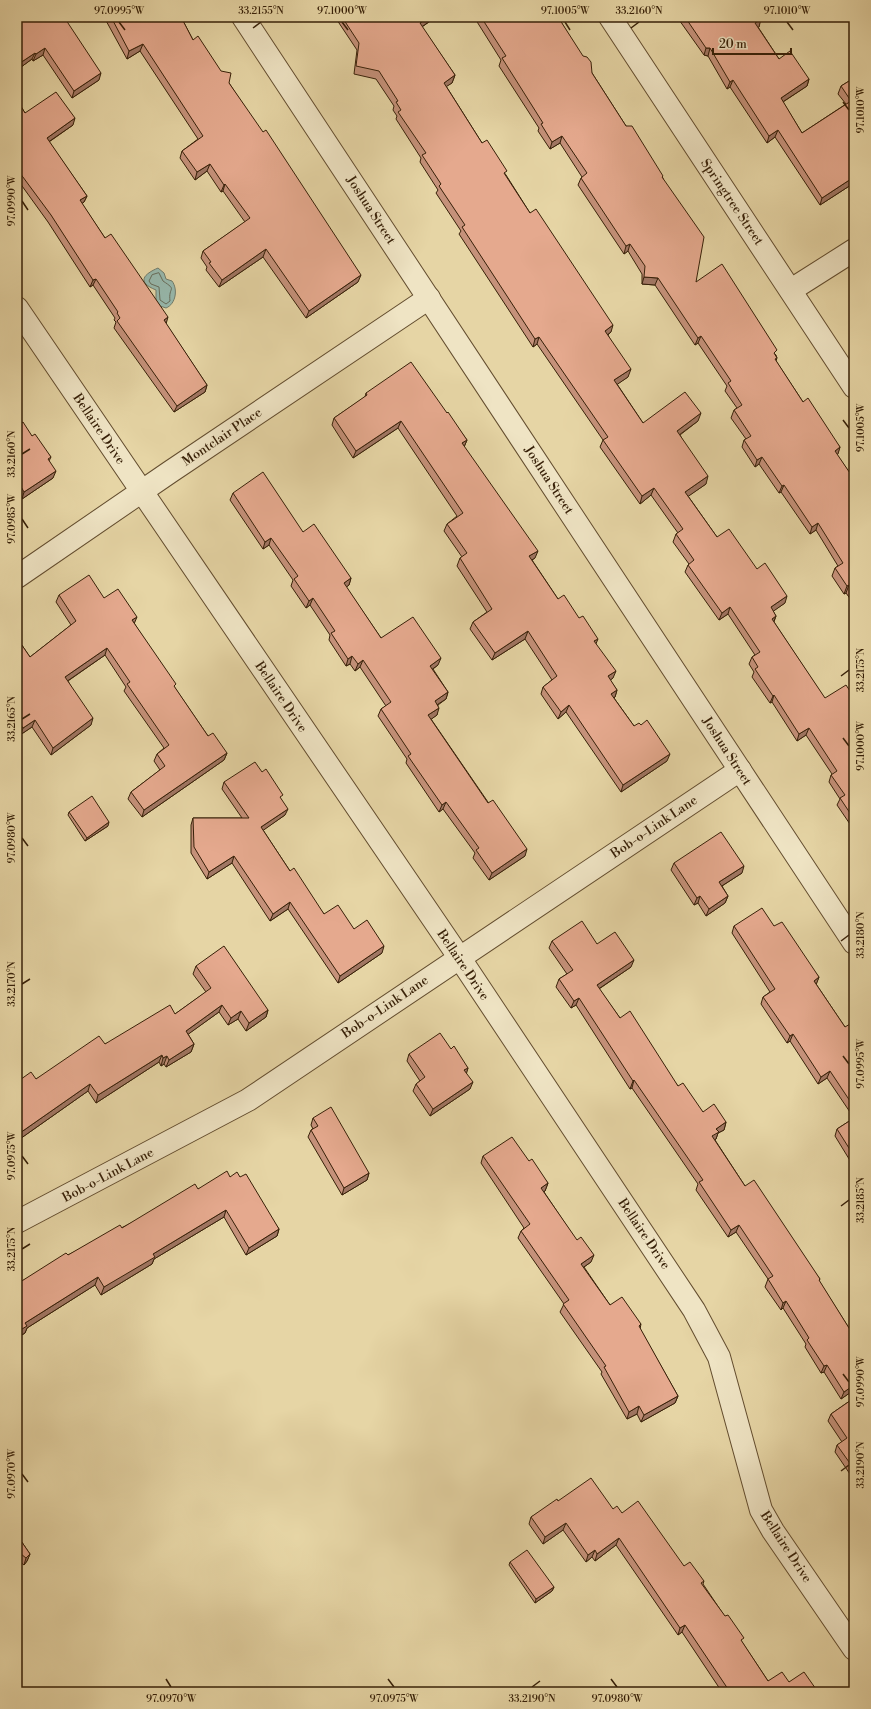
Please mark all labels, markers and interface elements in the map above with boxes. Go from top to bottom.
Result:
text: 97.0995°W [94,5,145,17]
text: 33.2155°N [238,5,284,17]
text: 97.1000°W [317,5,368,17]
text: 97.1005°W [541,5,590,17]
text: 33.2160°N [616,5,663,17]
text: 97.1010°W [764,5,811,17]
scale bar [713,30,791,56]
text: 20 m [719,37,747,52]
text: 97.1010°W [855,86,867,133]
street label: Springtree Street [697,156,767,249]
street label: Joshua Street [342,172,399,248]
text: 97.0990°W [6,174,18,227]
street label: Bellaire Drive [69,390,129,468]
text: 97.1005°W [855,403,867,452]
street label: Montclair Place [179,404,265,470]
text: 33.2160°N [6,430,18,477]
street label: Joshua Street [520,442,577,518]
text: 97.0985°W [6,493,18,544]
text: 33.2175°N [855,647,867,692]
street label: Bellaire Drive [251,658,311,736]
text: 33.2165°N [6,696,18,742]
street label: Joshua Street [698,713,755,789]
text: 97.1000°W [855,720,867,771]
street label: Bob-o-Link Lane [607,792,701,862]
text: 97.0980°W [6,811,18,864]
text: 33.2180°N [855,911,867,959]
street label: Bellaire Drive [433,926,493,1004]
text: 33.2170°N [6,961,18,1007]
street label: Bob-o-Link Lane [338,972,432,1042]
text: 97.0995°W [855,1038,867,1089]
text: 97.0975°W [6,1131,18,1180]
street label: Bob-o-Link Lane [59,1144,157,1206]
text: 33.2185°N [855,1176,867,1223]
street label: Bellaire Drive [614,1195,674,1273]
text: 33.2175°N [6,1226,18,1271]
text: 97.0990°W [855,1355,867,1408]
text: 33.2190°N [855,1441,867,1488]
text: 97.0970°W [6,1448,18,1499]
street label: Bellaire Drive [756,1507,815,1586]
text: 97.0970°W [146,1693,197,1705]
text: 97.0975°W [370,1693,419,1705]
text: 33.2190°N [509,1693,556,1705]
text: 97.0980°W [591,1693,644,1705]

